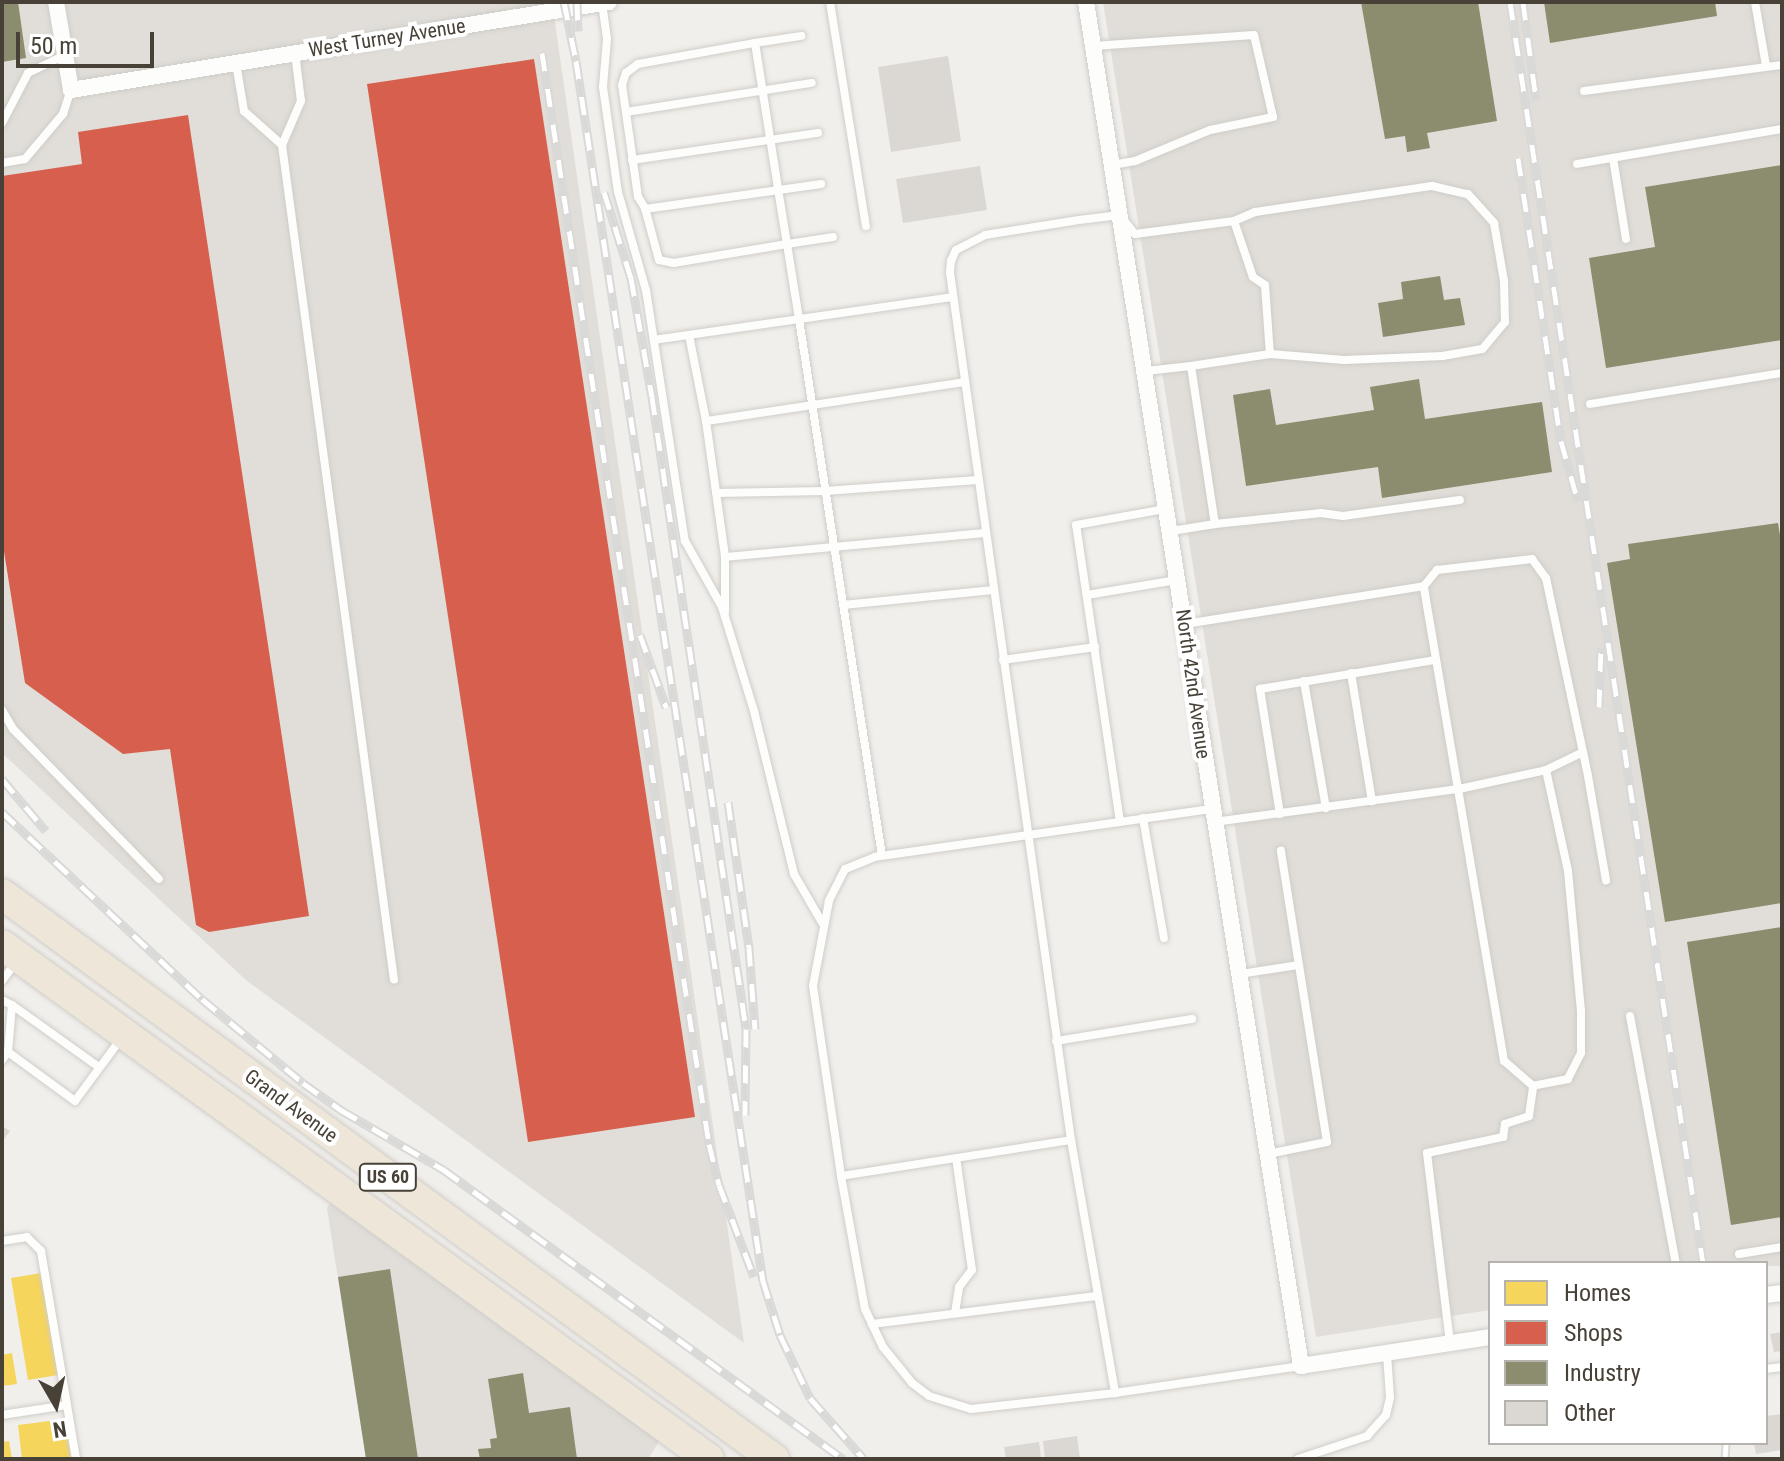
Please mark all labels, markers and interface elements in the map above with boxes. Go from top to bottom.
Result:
street label: West Turney Avenue [307,14,467,62]
scale bar [20,16,158,66]
text: 50 m [30,32,77,60]
street label: North 42nd Avenue [1171,608,1215,760]
street label: Grand Avenue [240,1064,342,1148]
road number: US 60 [358,1163,418,1191]
legend [1488,1261,1768,1445]
text: Homes [1564,1279,1631,1307]
text: Shops [1564,1319,1623,1347]
text: Industry [1564,1359,1641,1387]
north arrow [16,1365,96,1445]
text: Other [1564,1399,1616,1427]
text: N [51,1416,68,1443]

